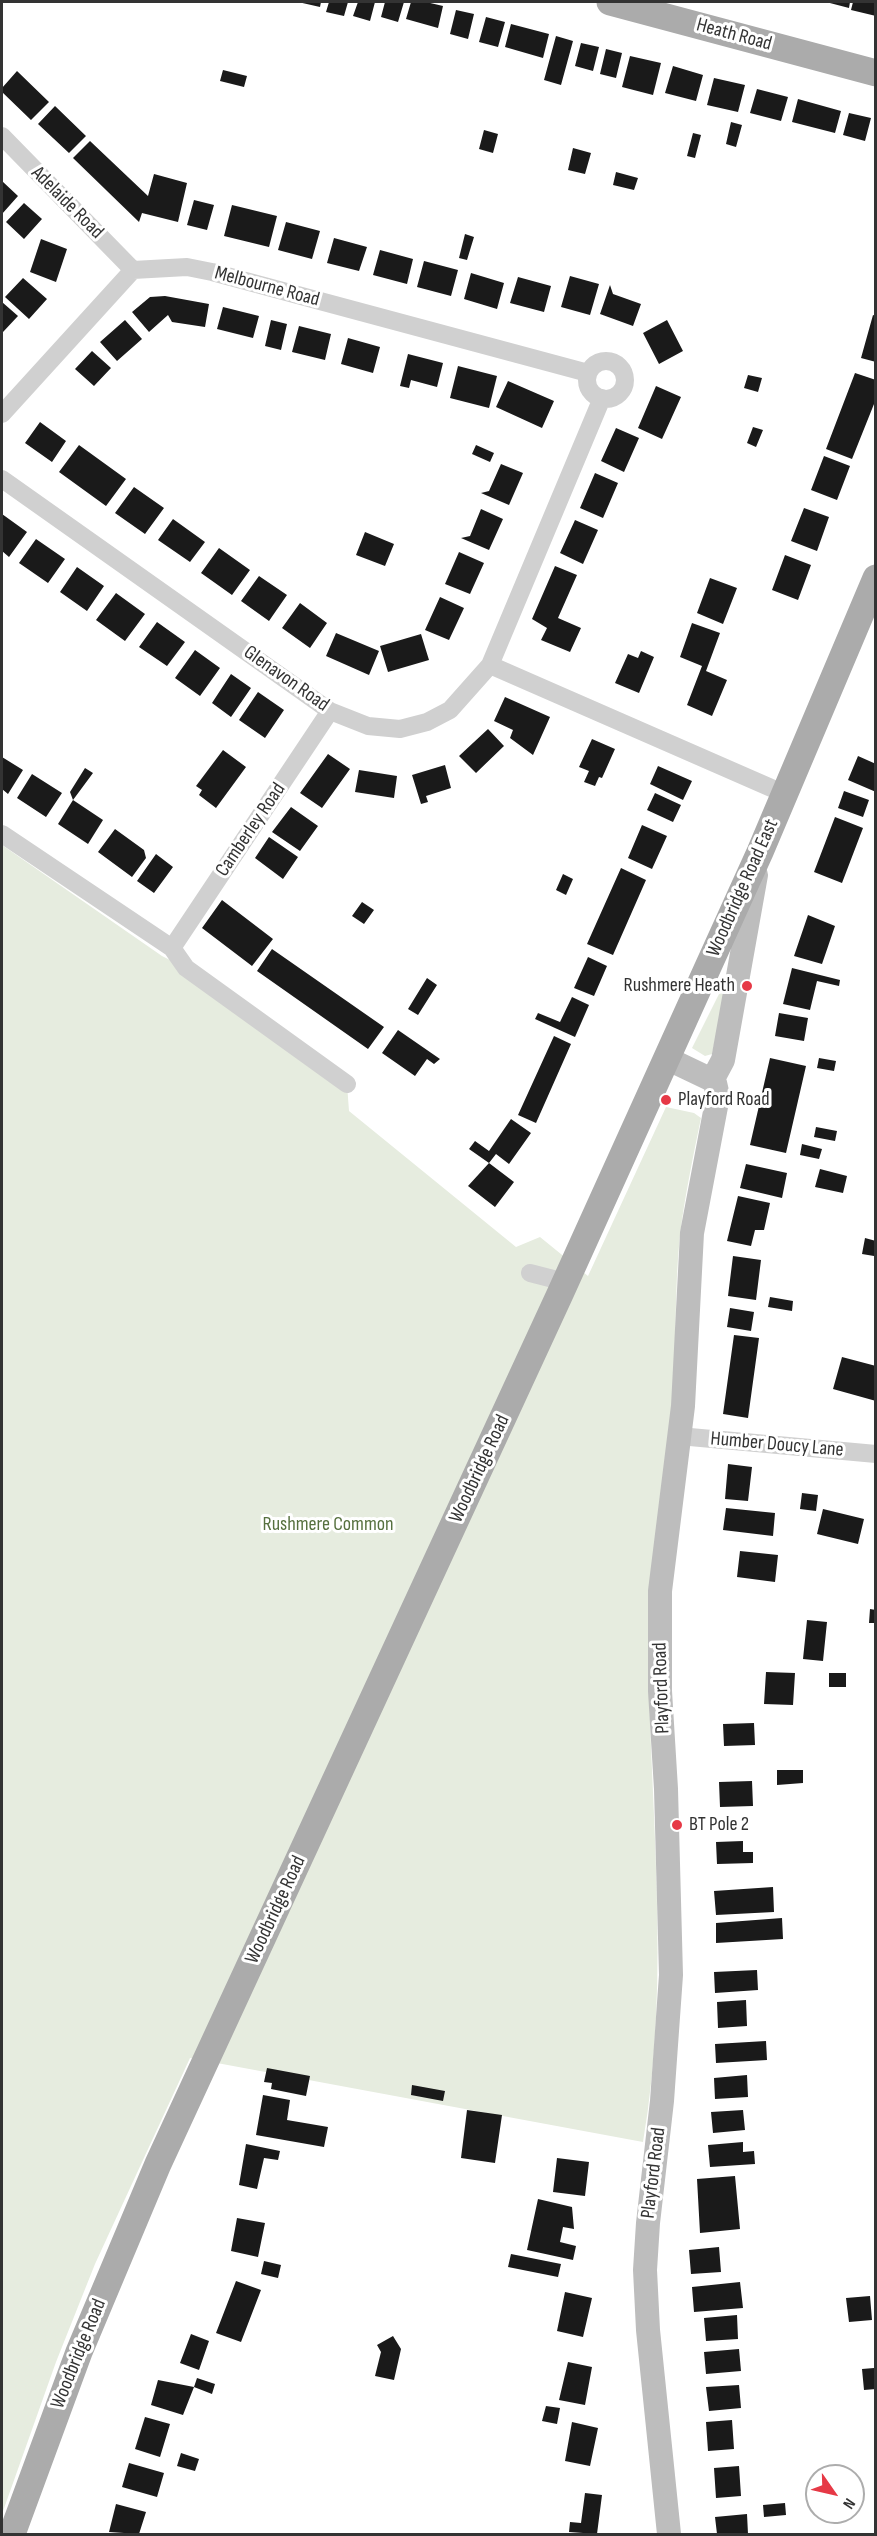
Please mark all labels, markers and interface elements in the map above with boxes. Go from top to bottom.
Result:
street label: Heath Road [694,13,774,57]
street label: Adelaide Road [26,162,108,244]
street label: Melbourne Road [212,262,322,312]
street label: Glenavon Road [239,641,333,717]
street label: Camberley Road [211,779,291,881]
street label: Woodbridge Road East [702,815,784,961]
place label: Rushmere Heath [624,974,735,998]
marker: Rushmere Heath [740,979,754,993]
place label: Playford Road [678,1088,769,1112]
marker: Playford Road [659,1093,673,1107]
street label: Woodbridge Road [445,1411,515,1527]
street label: Humber Doucy Lane [709,1427,845,1463]
park label: Rushmere Common [262,1513,394,1537]
street label: Playford Road [648,1642,676,1734]
place label: BT Pole 2 [689,1813,749,1837]
marker: BT Pole 2 [670,1818,684,1832]
street label: Woodbridge Road [241,1852,311,1968]
street label: Playford Road [637,2126,671,2220]
street label: Woodbridge Road [46,2296,112,2412]
north arrow [805,2464,865,2524]
text: N [838,2494,859,2512]

